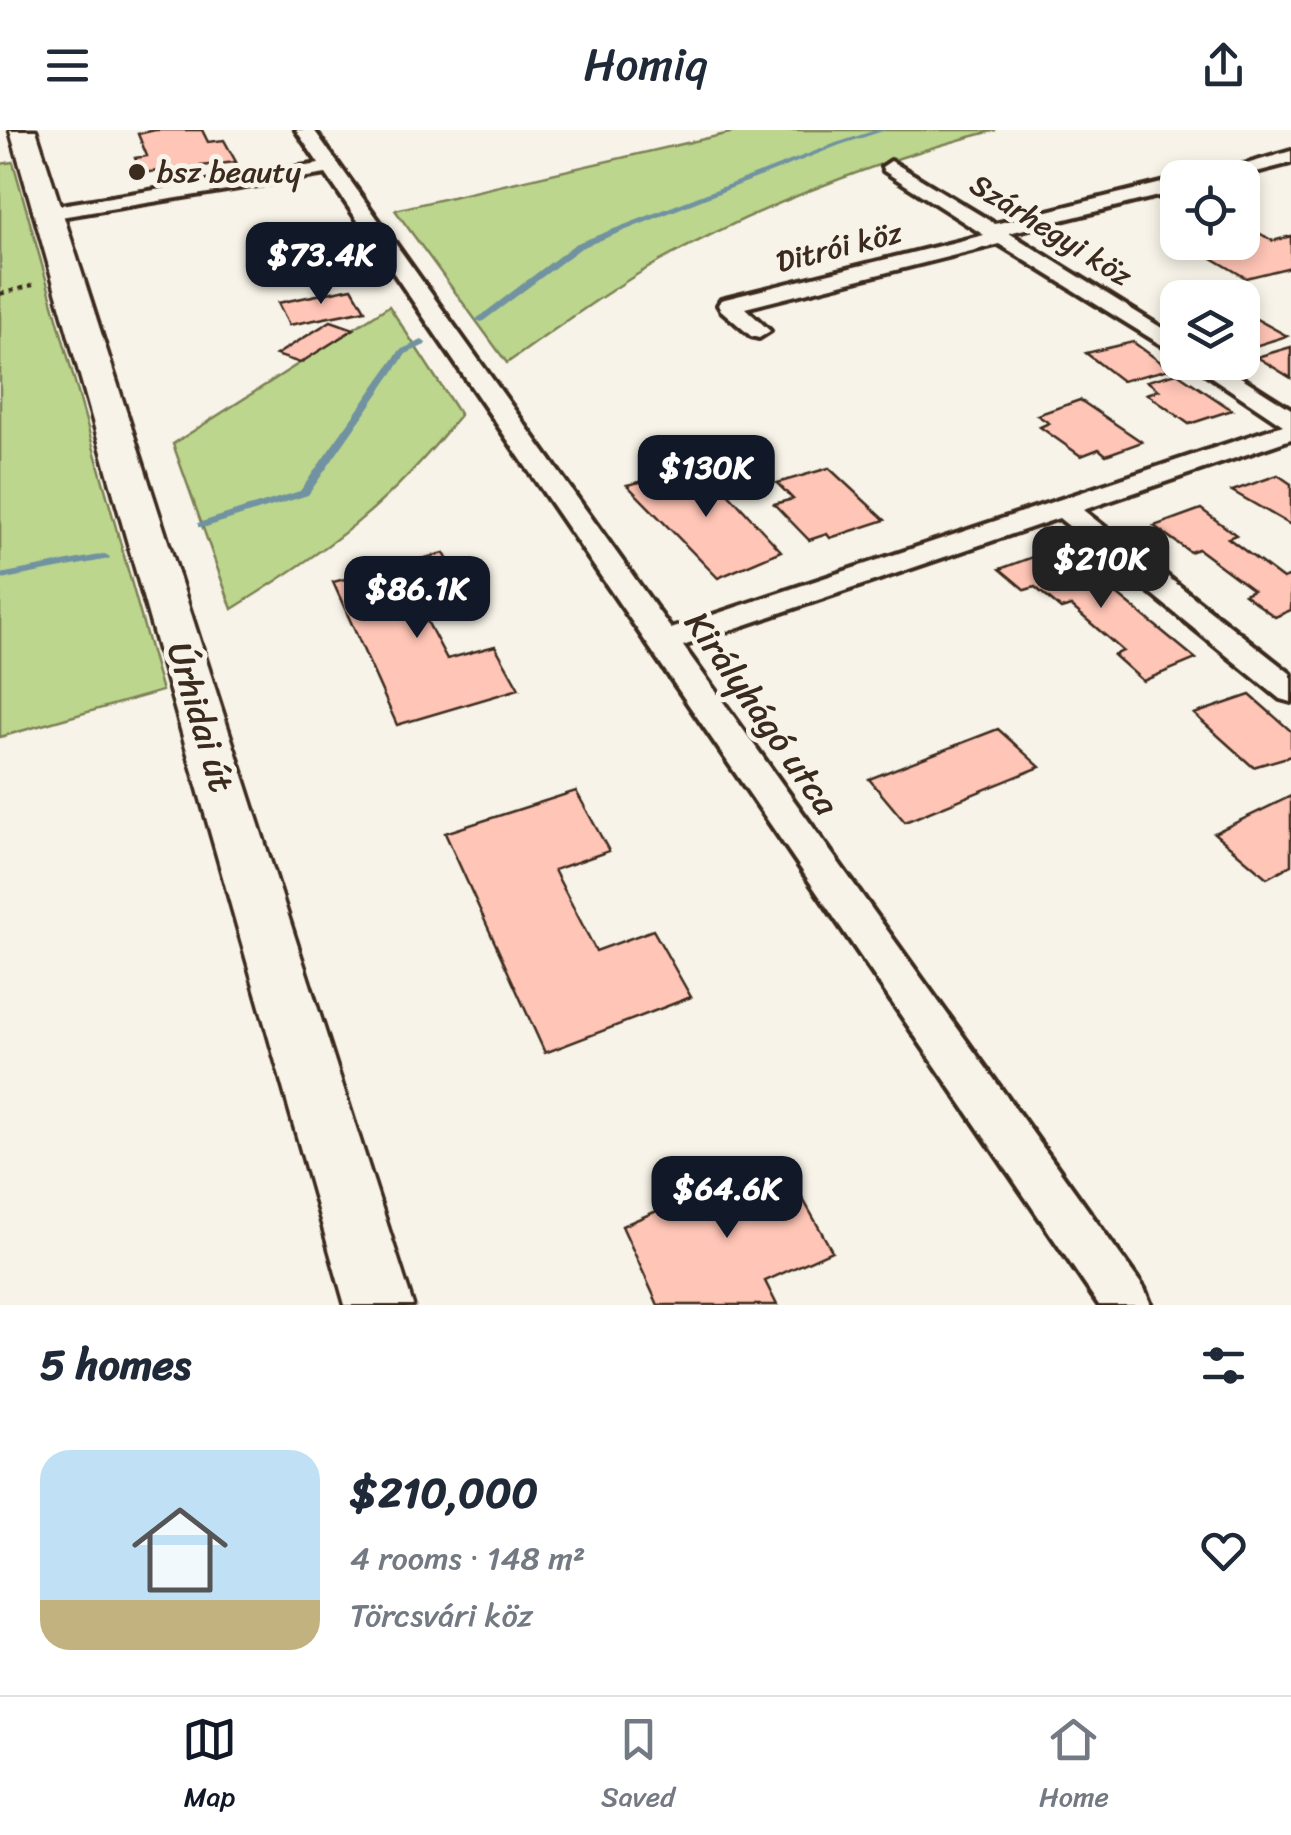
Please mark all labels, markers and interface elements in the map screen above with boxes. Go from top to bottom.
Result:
text: Homiq [584,25,707,105]
icon: menu [40,38,95,93]
icon: share [1196,38,1251,93]
place label: bsz beauty [157,145,301,199]
street label: Szárhegyi köz [959,158,1144,302]
map controls [1160,160,1260,380]
button: locate [1160,160,1260,260]
marker: bsz beauty [126,161,148,183]
street label: Ditrói köz [770,205,909,289]
pin: $73.4K [240,222,402,307]
text: $73.4K [268,226,374,283]
button: layers [1160,280,1260,380]
pin: $130K [636,435,776,520]
text: $130K [660,439,752,496]
pin: $210K [1031,526,1171,611]
text: $210K [1054,530,1148,587]
pin: $86.1K [336,556,498,641]
text: $86.1K [366,560,468,617]
street label: Királyhágó utca [668,597,856,829]
street label: Úrhidai út [149,634,253,800]
pin: $64.6K [646,1156,808,1241]
text: $64.6K [673,1160,781,1217]
text: 5 homes [40,1328,191,1402]
icon: filters [1196,1338,1251,1393]
text: $210,000 [350,1456,538,1530]
icon: home [120,1490,240,1610]
icon: heart [1196,1523,1251,1578]
text: 4 rooms · 148 m² [350,1530,585,1587]
text: Törcsvári köz [350,1587,533,1644]
tab: Map [182,1712,237,1821]
tab: Saved [601,1712,675,1821]
tab: Home [1039,1712,1109,1821]

